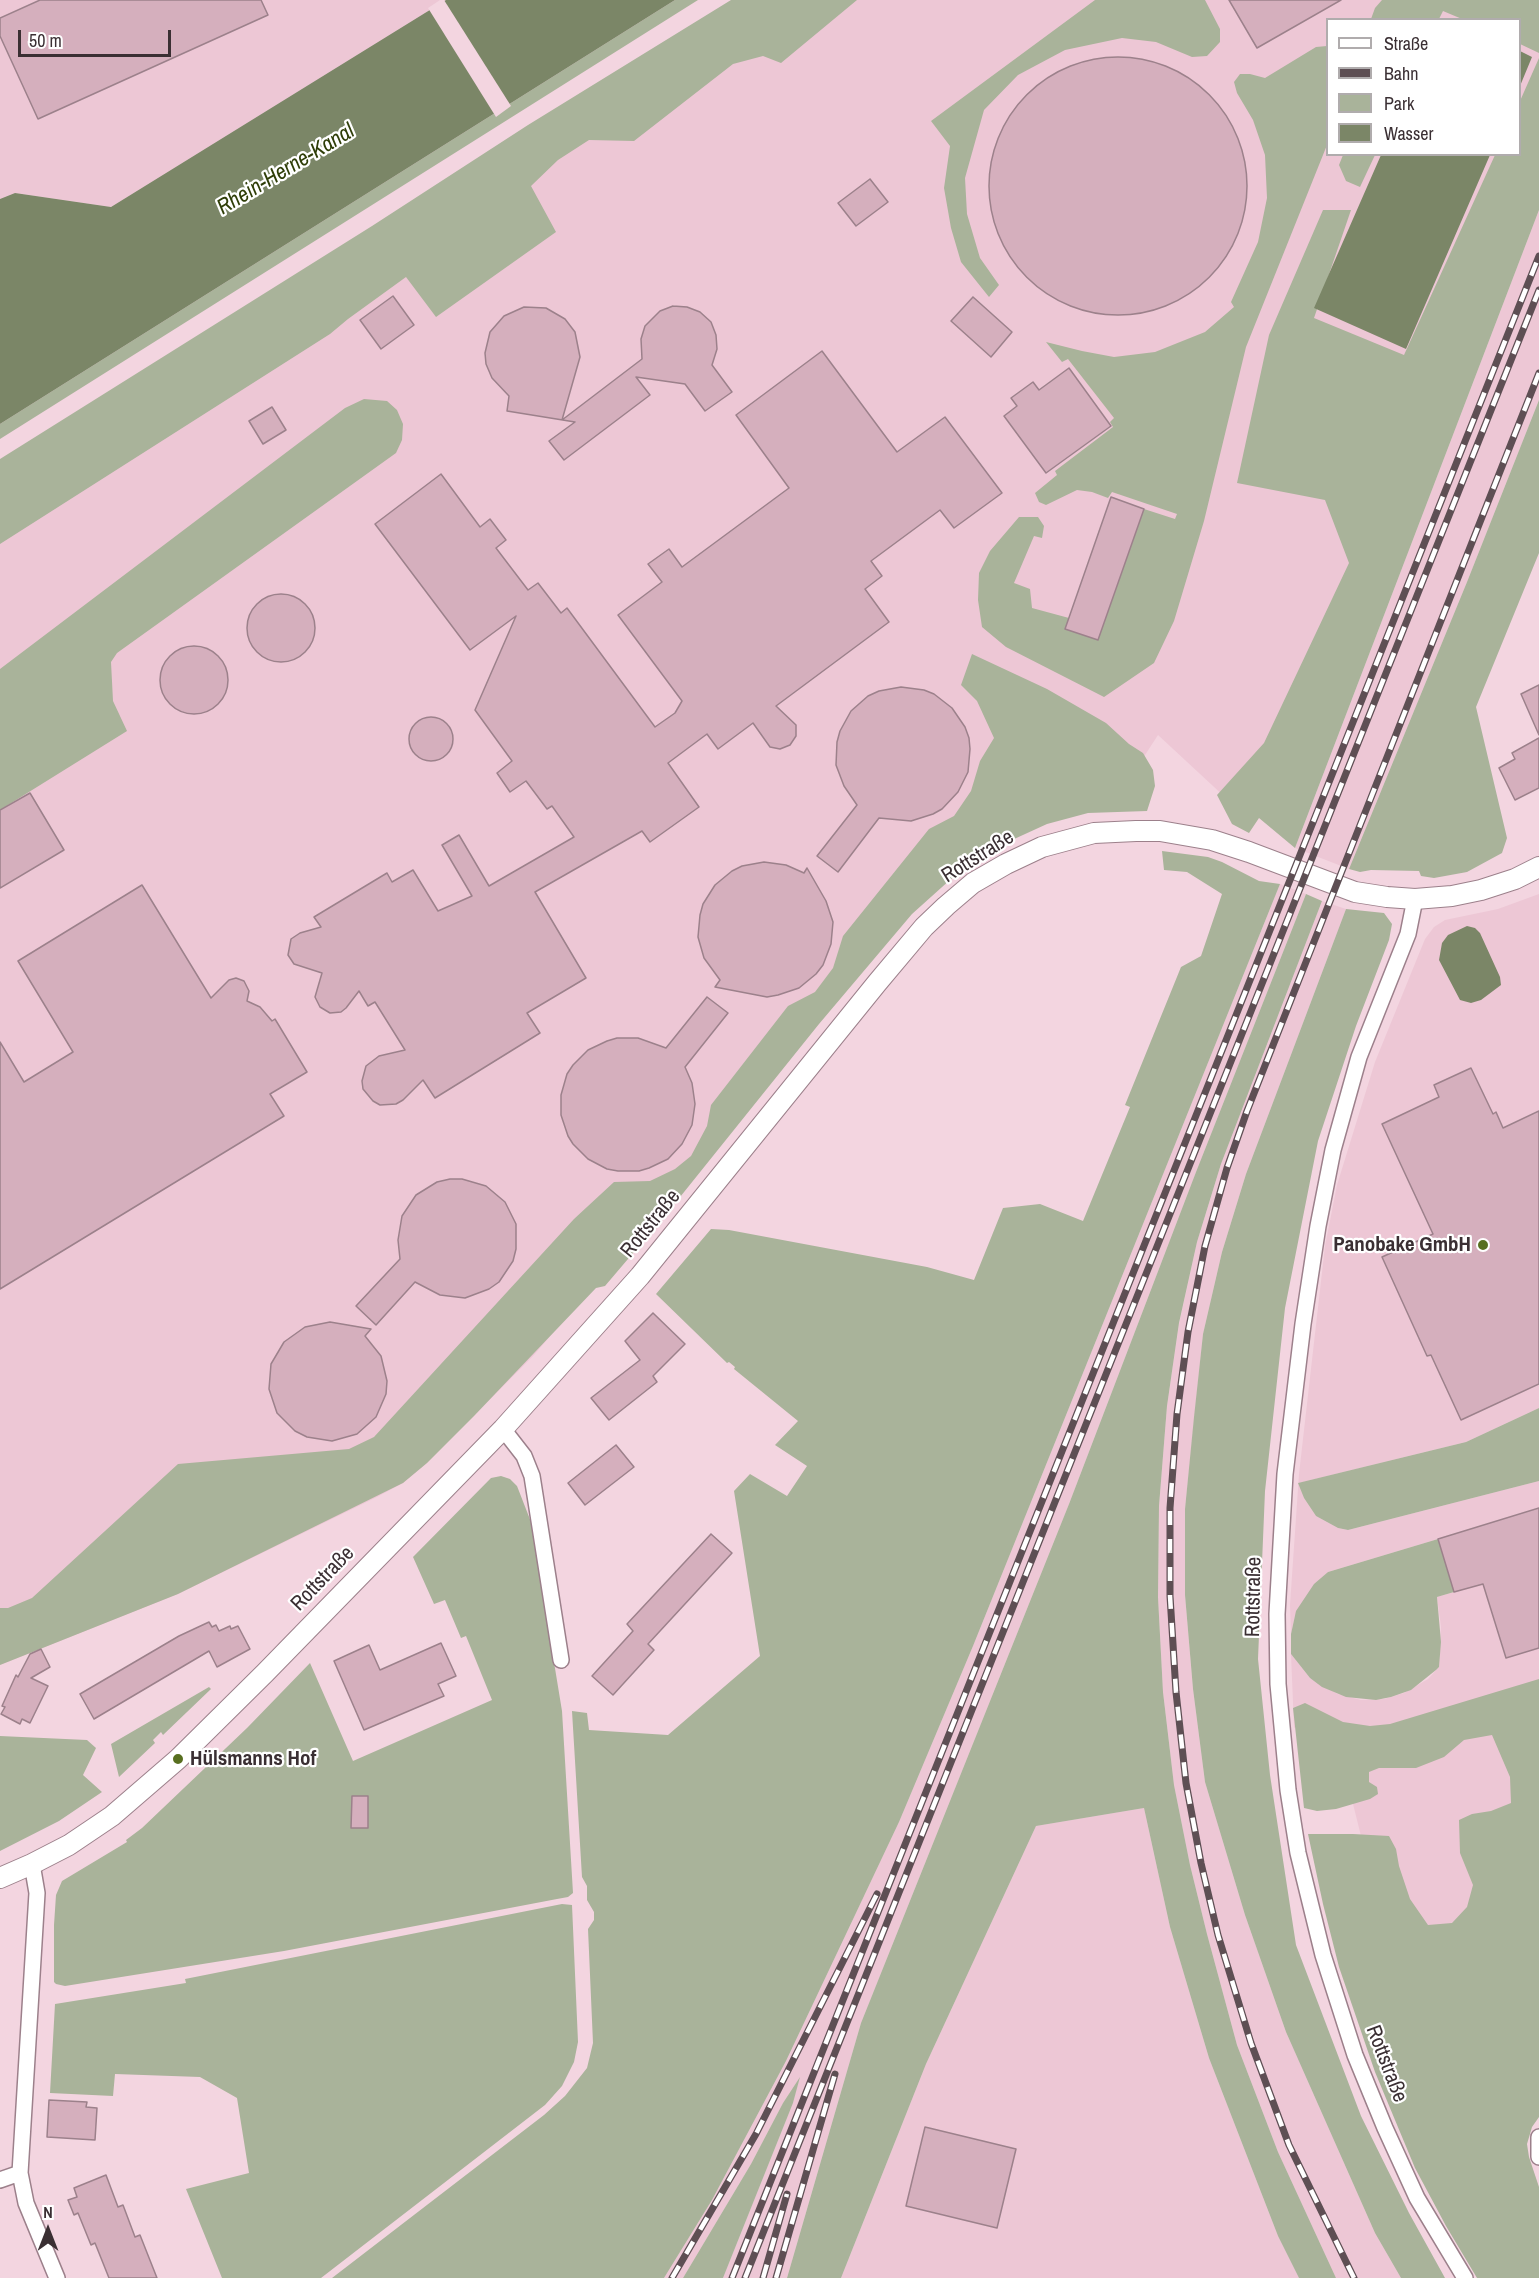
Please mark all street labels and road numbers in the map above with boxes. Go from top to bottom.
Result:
street label: Rottstraße [937,825,1019,889]
street label: Rottstraße [616,1185,686,1263]
street label: Rottstraße [286,1541,360,1617]
street label: Rottstraße [1241,1557,1267,1637]
street label: Rottstraße [1360,2022,1412,2106]

